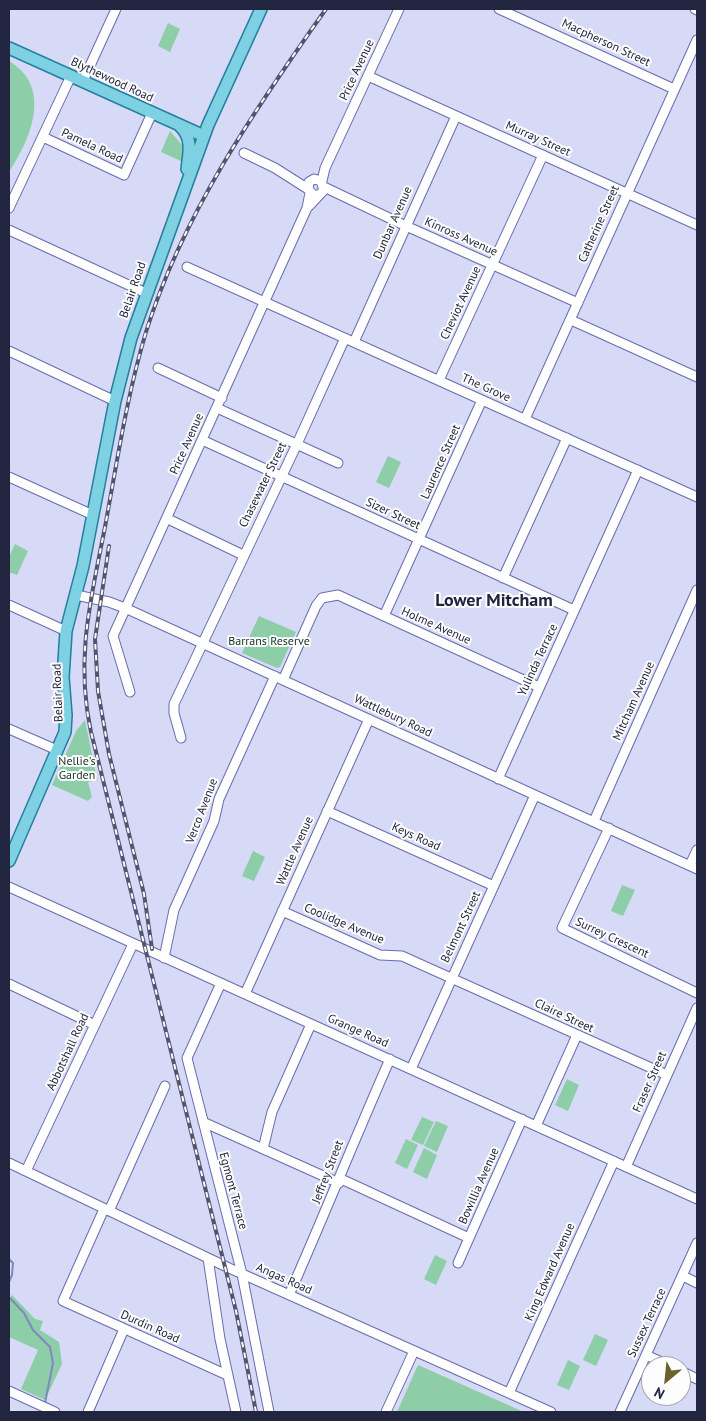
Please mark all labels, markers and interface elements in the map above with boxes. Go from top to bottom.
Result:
street label: Macpherson Street [559,16,653,70]
street label: Price Avenue [337,37,377,103]
street label: Blythewood Road [68,55,156,105]
street label: Murray Street [503,118,573,160]
street label: Pamela Road [59,125,125,167]
street label: Catherine Street [576,183,622,265]
street label: Dunbar Avenue [371,184,415,262]
street label: Kinross Avenue [422,214,500,260]
street label: Belair Road [117,260,149,320]
street label: Cheviot Avenue [438,264,484,342]
street label: The Grove [459,371,513,405]
street label: Price Avenue [167,411,207,477]
street label: Laurence Street [418,422,464,502]
street label: Chasewater Street [236,440,290,530]
street label: Sizer Street [363,495,423,533]
district label: Lower Mitcham [435,590,553,612]
street label: Holme Avenue [399,604,473,648]
street label: Yulinda Terrace [515,622,561,698]
park label: Barrans Reserve [228,635,310,649]
street label: Mitcham Avenue [610,659,658,743]
street label: Belair Road [50,664,66,722]
street label: Wattlebury Road [352,692,434,740]
park label: Nellie's Garden [58,755,96,783]
street label: Verco Avenue [183,776,221,846]
street label: Wattle Avenue [273,814,317,888]
street label: Keys Road [389,820,443,854]
street label: Belmont Street [438,889,484,965]
street label: Coolidge Avenue [302,901,386,947]
street label: Surrey Crescent [573,915,651,961]
street label: Claire Street [532,996,596,1036]
street label: Abbotshall Road [44,1011,92,1093]
street label: Grange Road [325,1011,391,1051]
street label: Fraser Street [630,1049,670,1115]
street label: Jeffrey Street [309,1138,347,1206]
street label: Bowillia Avenue [456,1146,502,1226]
street label: Egmont Terrace [216,1151,250,1231]
street label: King Edward Avenue [522,1221,578,1323]
street label: Angas Road [254,1260,314,1298]
street label: Sussex Terrace [625,1286,669,1360]
street label: Durdin Road [118,1308,182,1346]
north arrow [641,1356,691,1406]
text: N [651,1383,668,1403]

